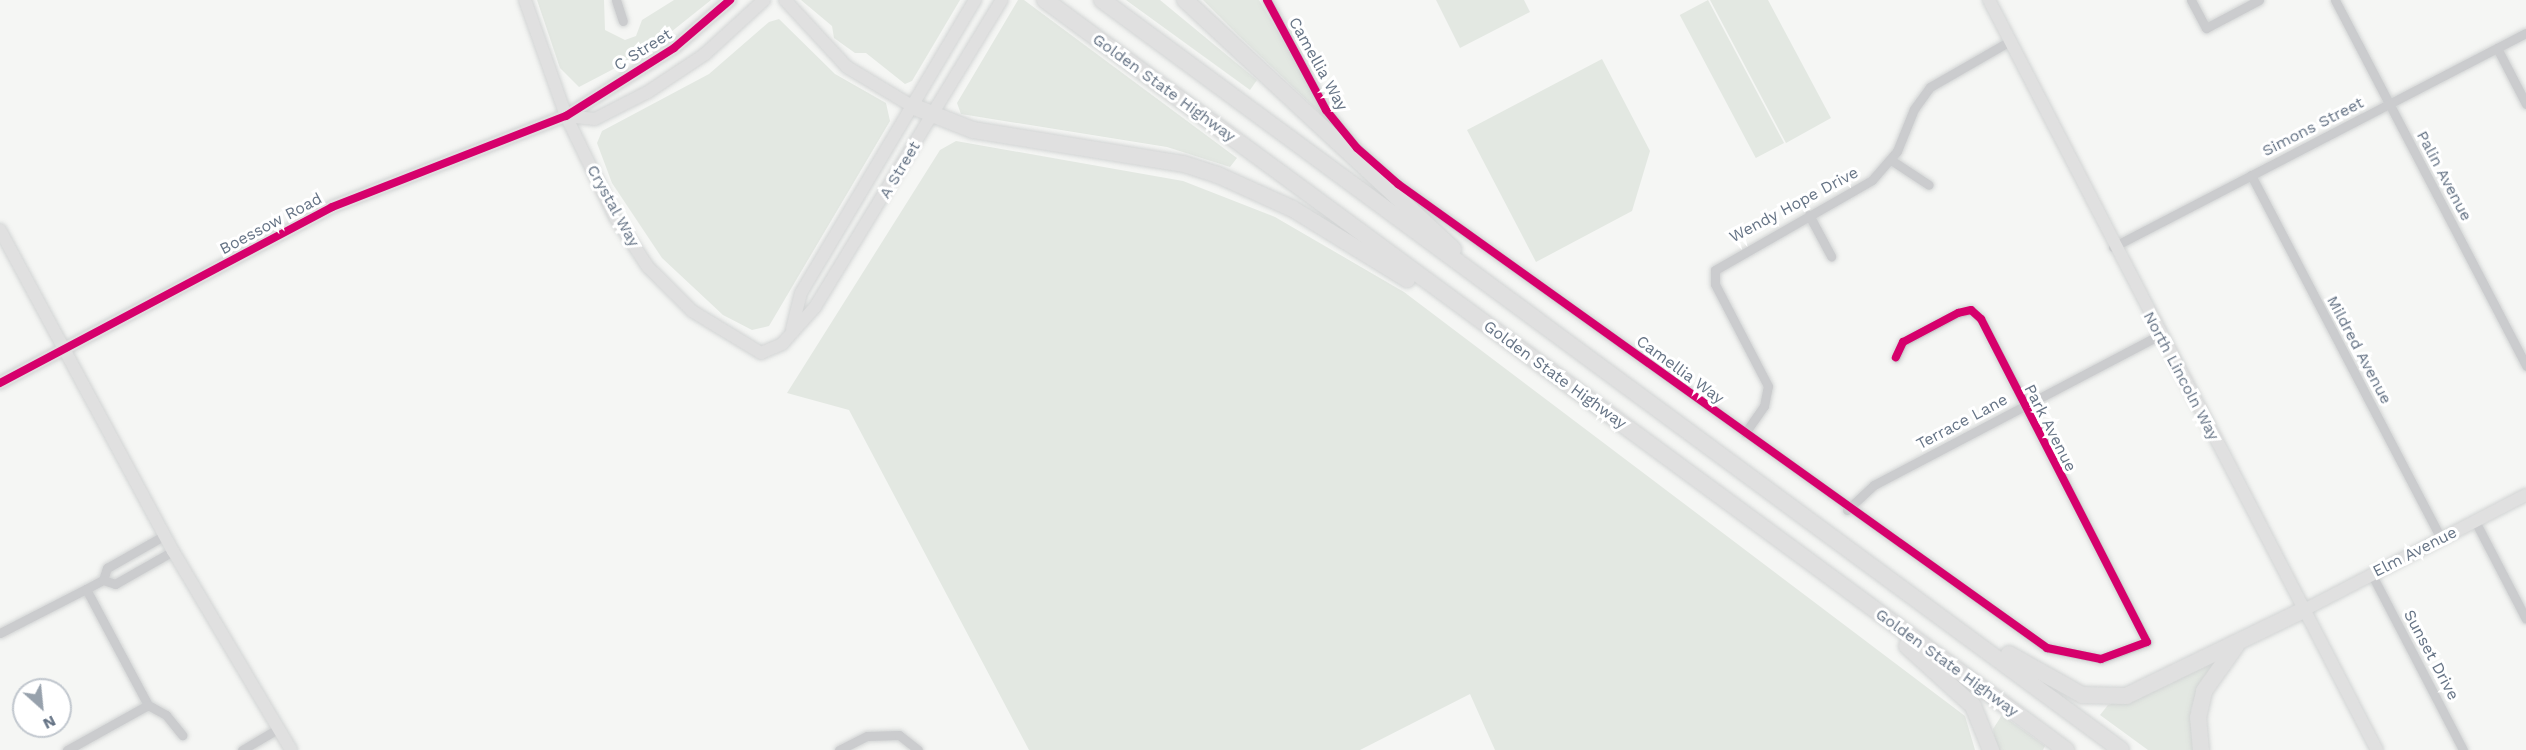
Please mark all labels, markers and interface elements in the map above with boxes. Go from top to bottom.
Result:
street label: Camellia Way [1284,14,1352,114]
street label: C Street [611,25,675,75]
street label: Golden State Highway [1089,30,1239,146]
street label: Simons Street [2259,93,2367,161]
street label: Palin Avenue [2412,127,2476,225]
street label: A Street [875,138,925,202]
street label: Crystal Way [582,161,644,251]
street label: Wendy Hope Drive [1726,163,1862,247]
street label: Boessow Road [216,189,326,259]
street label: Mildred Avenue [2322,292,2396,408]
street label: North Lincoln Way [2139,308,2223,444]
street label: Golden State Highway [1480,317,1630,433]
street label: Camellia Way [1632,331,1728,409]
street label: Park Avenue [2020,381,2080,475]
street label: Terrace Lane [1913,390,2011,454]
street label: Elm Avenue [2369,522,2461,582]
street label: Golden State Highway [1872,605,2022,721]
street label: Sunset Drive [2399,607,2463,703]
north arrow [12,678,72,738]
text: N [40,712,59,734]

